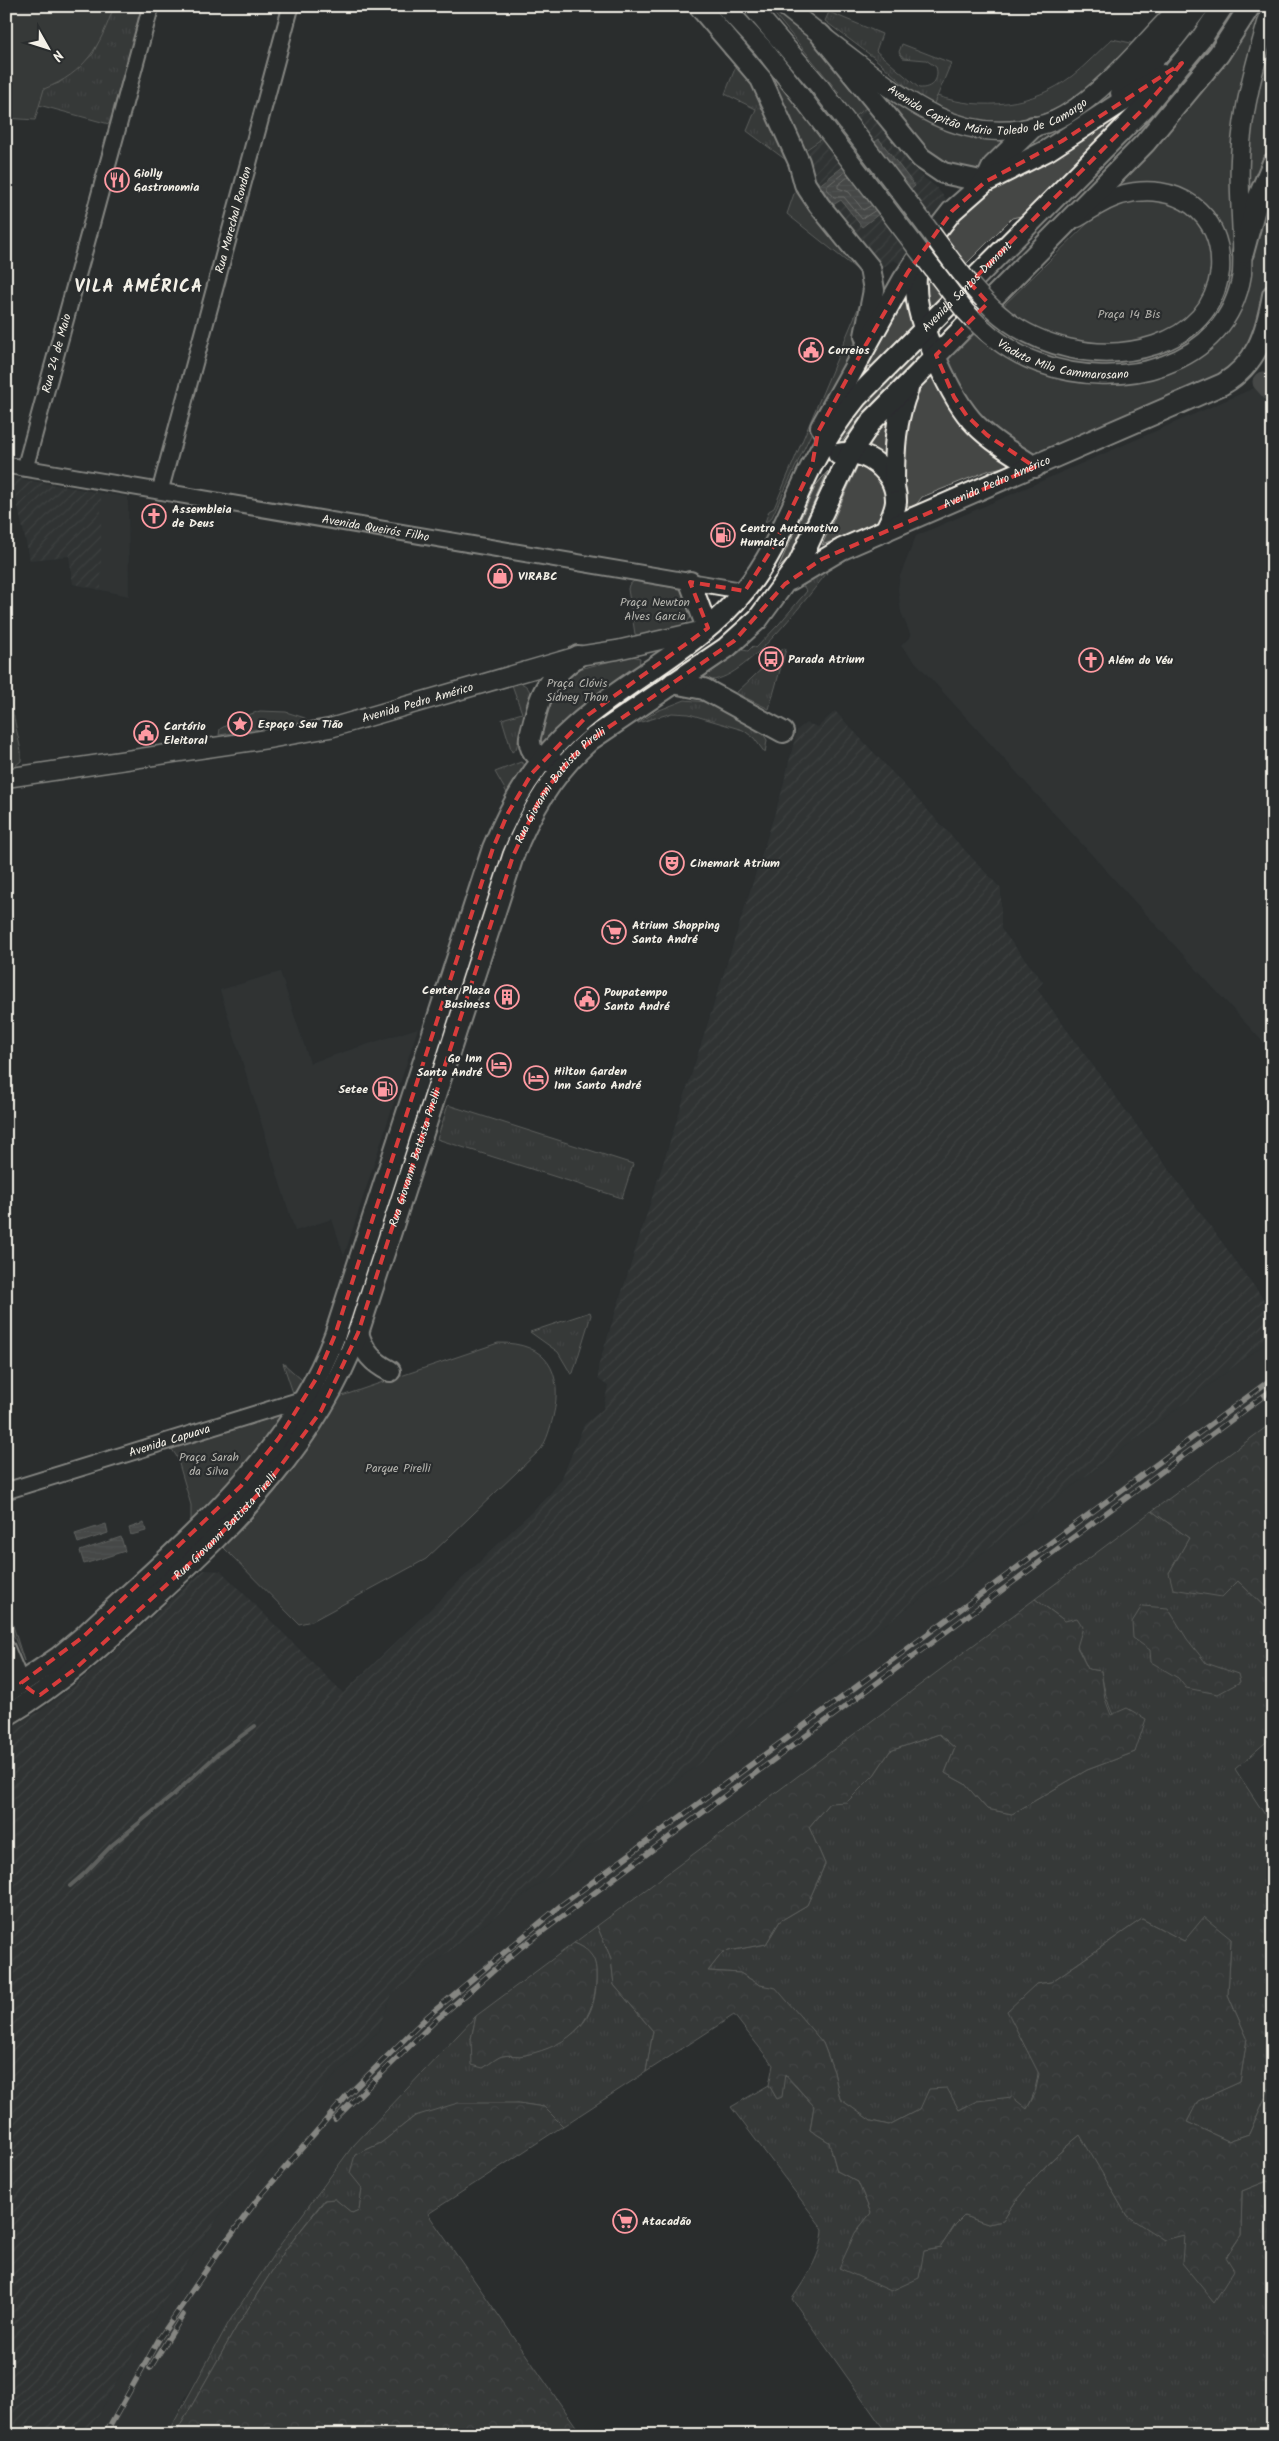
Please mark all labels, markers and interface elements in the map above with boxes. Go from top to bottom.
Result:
north arrow [22,22,72,72]
text: N [46,45,69,66]
street label: Avenida Capitão Mário Toledo de Camargo [880,78,1094,104]
text: Avenida Capitão Mário Toledo de Camargo [884,80,1092,141]
place label: Giolly Gastronomia [134,164,199,197]
street label: Rua Marechal Rondon [210,164,257,275]
restaurant icon: Giolly Gastronomia [104,167,130,193]
street label: Avenida Santos Dumont [918,237,1017,337]
district label: VILA AMÉRICA [75,273,203,302]
park label: Praça 14 Bis [1098,305,1160,324]
street label: Rua 24 de Maio [37,312,77,395]
street label: Viaduto Milo Cammarosano [993,334,1130,385]
public building icon: Correios [798,337,824,363]
place label: Correios [828,341,870,360]
street label: Avenida Pedro Américo [940,451,1054,514]
place label: Assembleia de Deus [172,500,232,533]
church icon: Assembleia de Deus [141,503,167,529]
street label: Avenida Queirós Filho [320,510,431,547]
place label: Centro Automotivo Humaitá [740,519,839,552]
fuel station icon: Centro Automotivo Humaitá [710,522,736,548]
shop icon: VIRABC [487,563,513,589]
place label: VIRABC [518,567,558,586]
park label: Praça Newton Alves Garcia [620,593,690,626]
bus stop icon: Parada Atrium [758,646,784,672]
church icon: Além do Véu [1078,647,1104,673]
place label: Parada Atrium [788,650,865,669]
place label: Além do Véu [1108,651,1173,670]
park label: Praça Clóvis Sidney Thon [546,674,608,707]
street label: Avenida Pedro Américo [360,678,476,728]
place icon: Espaço Seu Tião [227,711,253,737]
place label: Espaço Seu Tião [258,715,344,734]
place label: Cartório Eleitoral [164,717,208,750]
public building icon: Cartório Eleitoral [133,720,159,746]
street label: Rua Giovanni Battista Pirelli [510,722,611,846]
theatre icon: Cinemark Atrium [659,850,685,876]
place label: Cinemark Atrium [690,854,780,873]
place label: Atrium Shopping Santo André [632,916,720,949]
supermarket icon: Atrium Shopping Santo André [601,919,627,945]
place label: Center Plaza Business [422,981,490,1014]
place label: Poupatempo Santo André [604,983,670,1016]
building icon: Center Plaza Business [494,984,520,1010]
public building icon: Poupatempo Santo André [574,986,600,1012]
place label: Go Inn Santo André [417,1049,483,1082]
hotel icon: Go Inn Santo André [486,1052,512,1078]
place label: Hilton Garden Inn Santo André [554,1062,642,1095]
hotel icon: Hilton Garden Inn Santo André [523,1065,549,1091]
fuel station icon: Setee [372,1076,398,1102]
place label: Setee [338,1080,368,1099]
street label: Rua Giovanni Battista Pirelli [384,1086,447,1229]
street label: Avenida Capuava [126,1419,213,1462]
park label: Praça Sarah da Silva [179,1448,239,1481]
park label: Parque Pirelli [365,1459,432,1478]
street label: Rua Giovanni Battista Pirelli [169,1467,283,1585]
supermarket icon: Atacadão [612,2208,638,2234]
place label: Atacadão [642,2212,692,2231]

